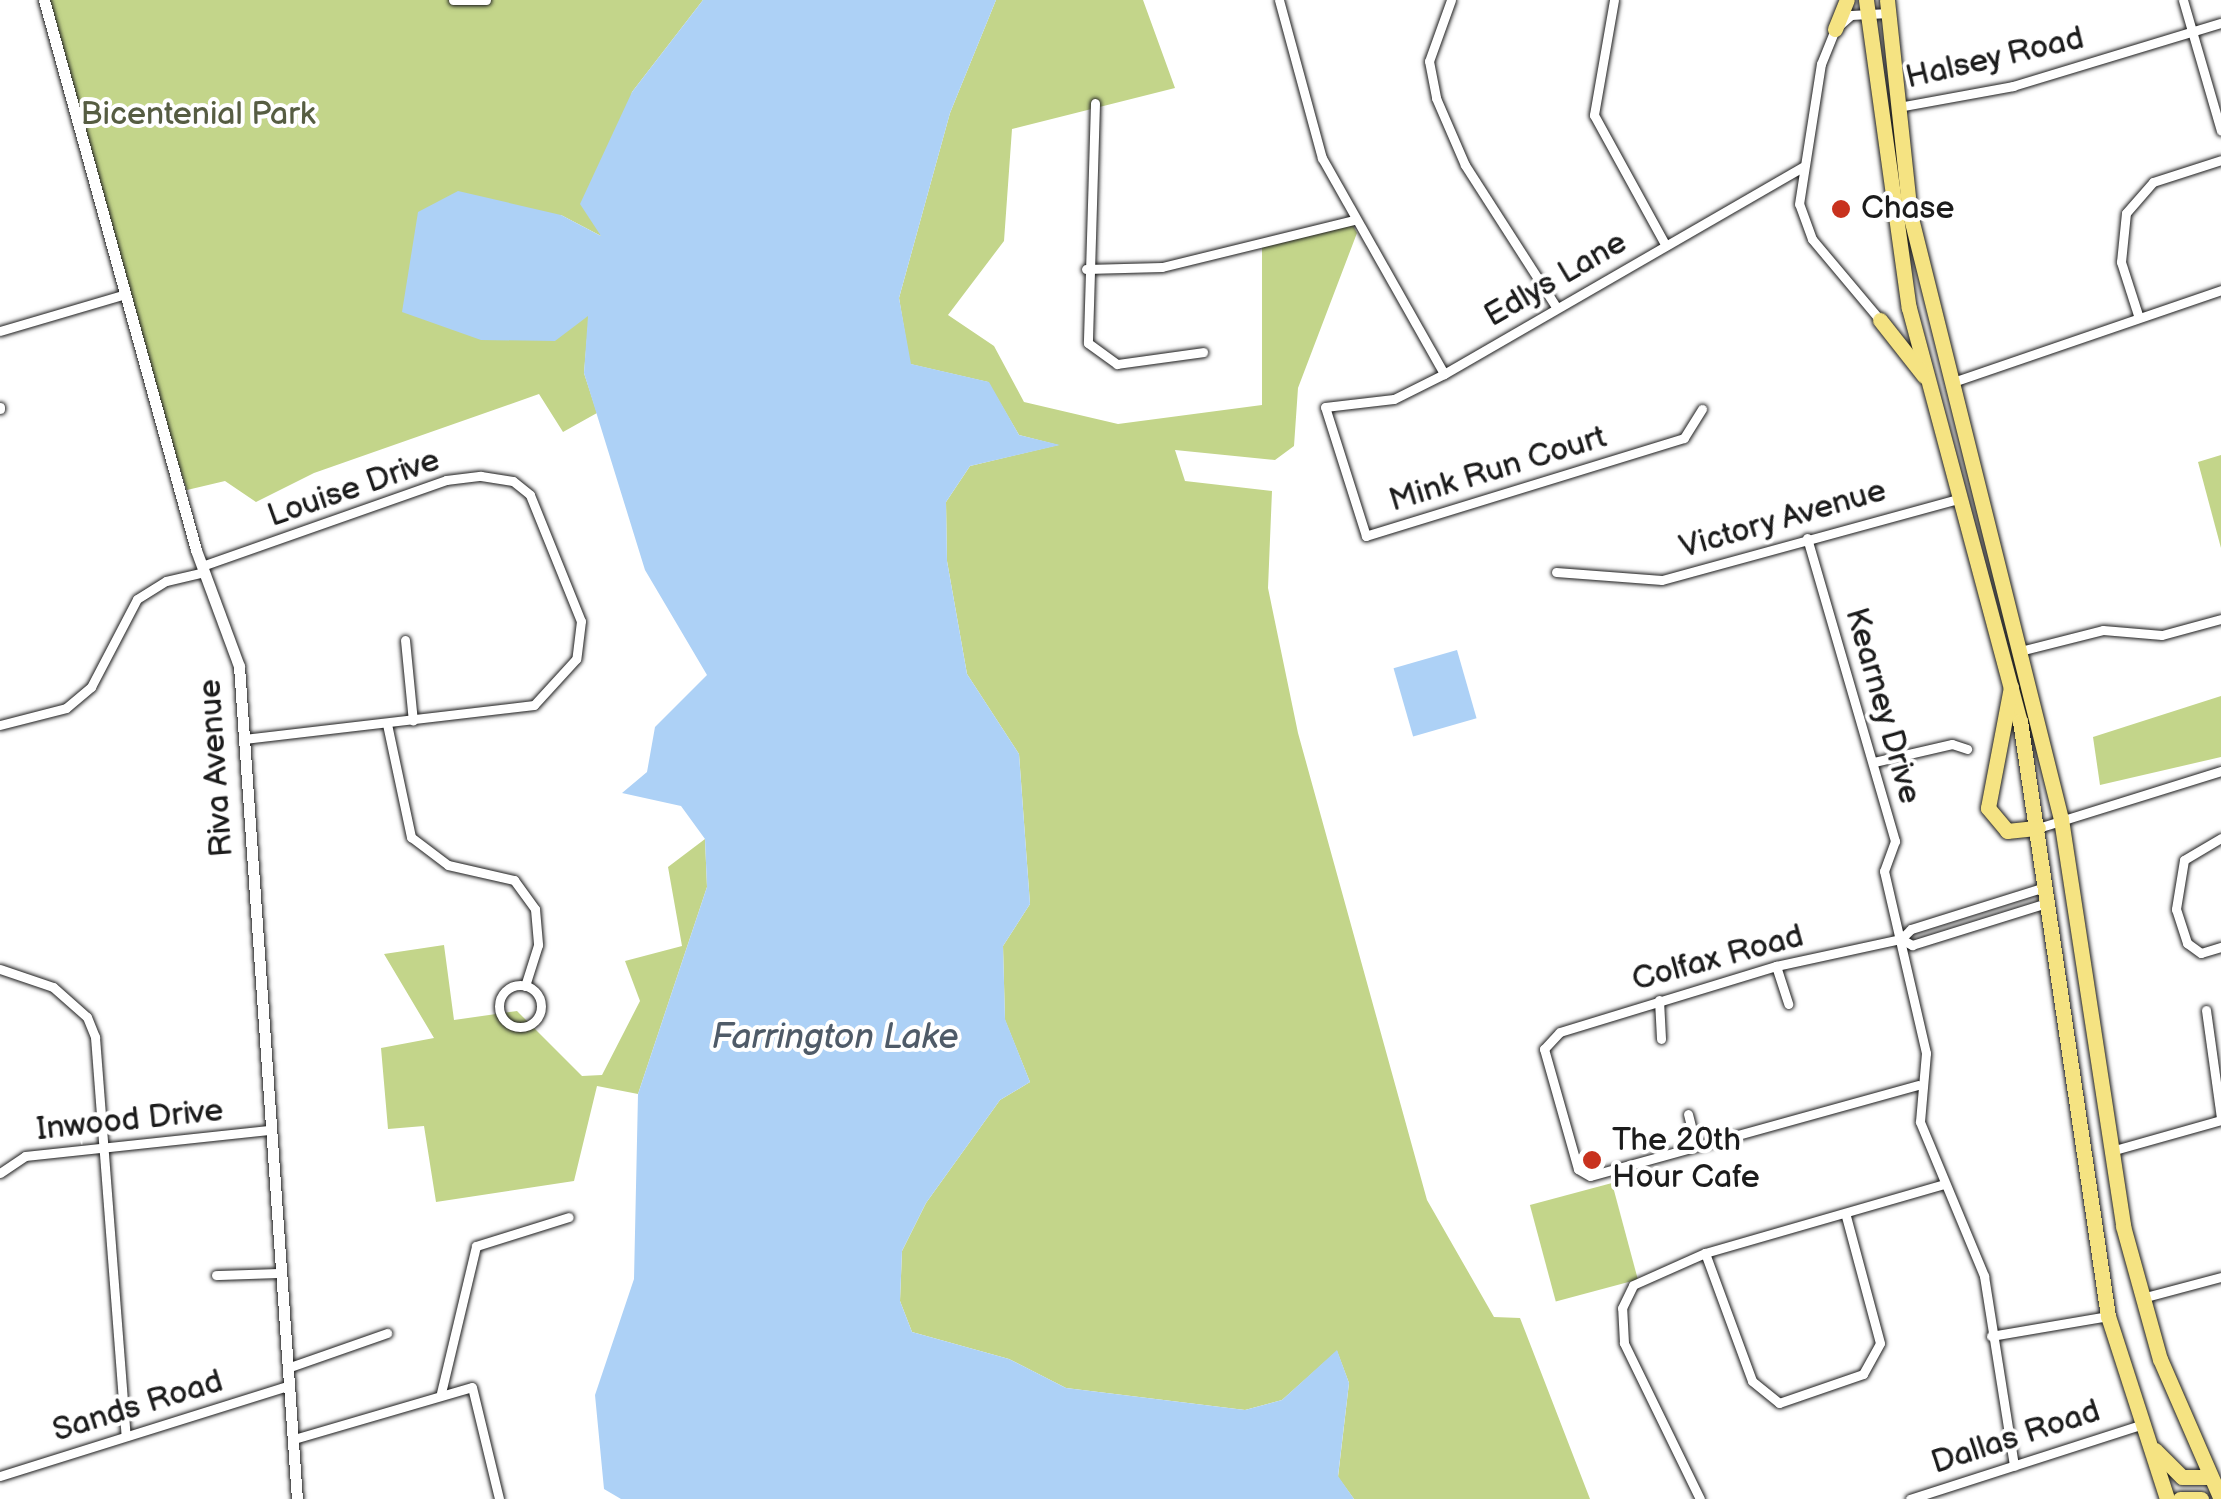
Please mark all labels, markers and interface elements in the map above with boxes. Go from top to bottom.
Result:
street label: Halsey Road [1901,20,2089,98]
park label: Bicentenial Park [81,96,315,134]
place label: Chase [1861,190,1954,228]
marker: Chase [1830,198,1852,220]
street label: Edlys Lane [1478,224,1634,336]
street label: Mink Run Court [1385,419,1611,521]
street label: Louise Drive [263,442,445,536]
street label: Victory Avenue [1674,472,1892,568]
street label: Kearney Drive [1835,603,1929,809]
street label: Riva Avenue [192,678,242,858]
street label: Colfax Road [1628,918,1808,1000]
water label: Farrington Lake [711,1017,959,1059]
street label: Inwood Drive [35,1092,225,1150]
place label: The 20th Hour Cafe [1612,1123,1760,1198]
marker: The 20th Hour Cafe [1581,1149,1603,1171]
street label: Sands Road [48,1363,228,1451]
street label: Dallas Road [1927,1393,2105,1483]

